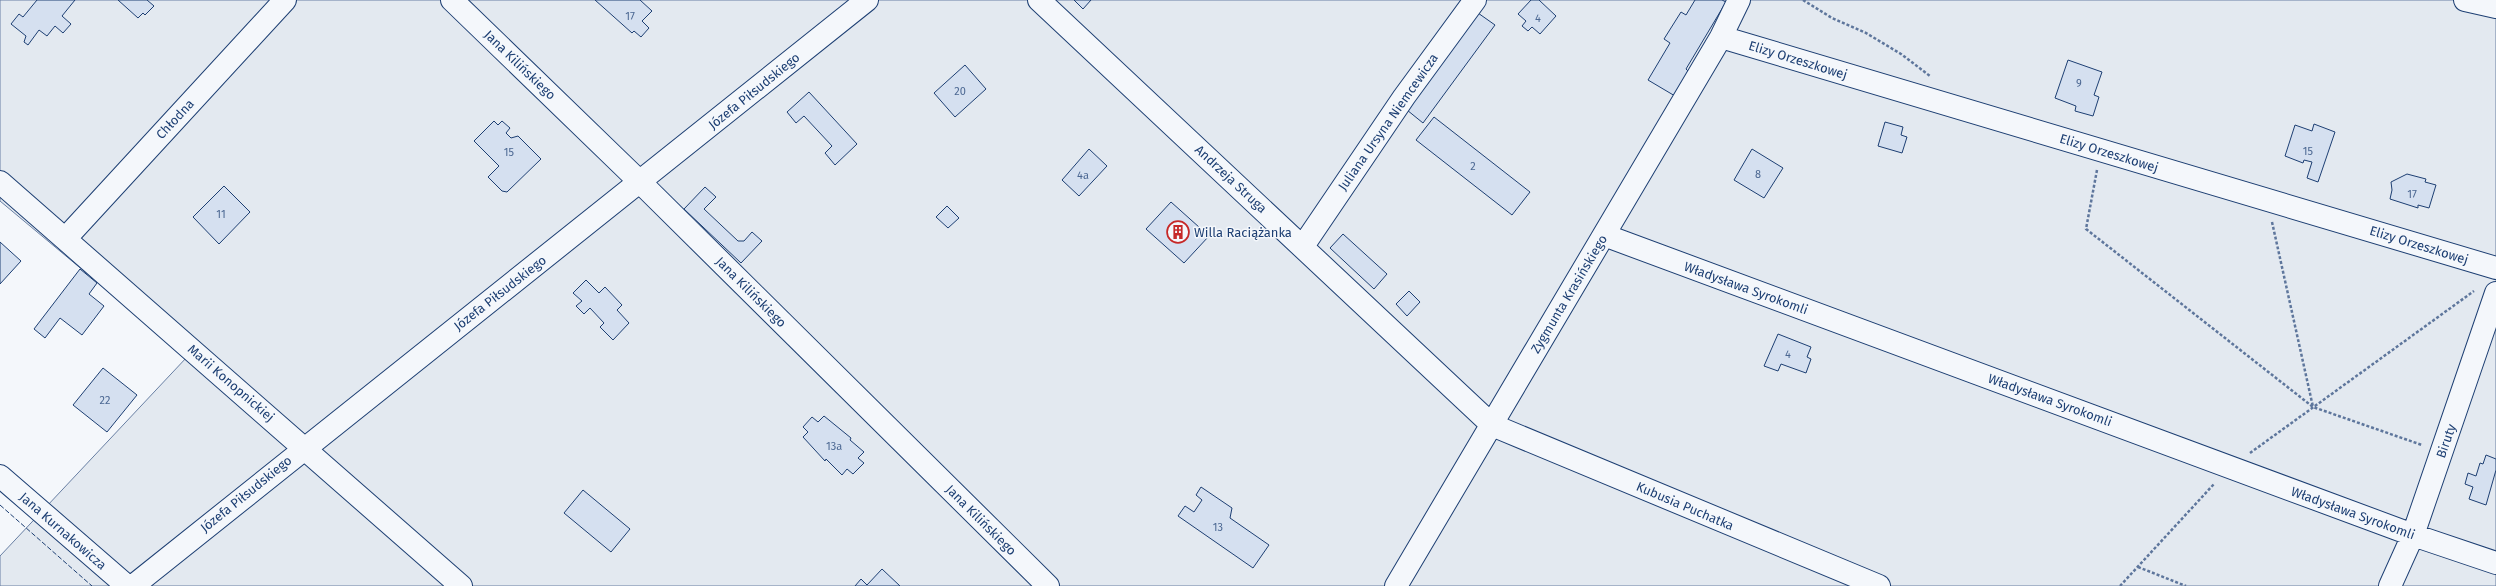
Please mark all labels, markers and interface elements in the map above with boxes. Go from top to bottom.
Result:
house number: 17 [625,10,635,23]
house number: 4 [1535,12,1541,25]
street label: Jana Kilińskiego [481,27,559,103]
street label: Elizy Orzeszkowej [1747,38,1849,82]
street label: Józefa Piłsudskiego [705,50,803,132]
street label: Juliana Ursyna Niemcewicza [1335,51,1441,193]
house number: 9 [2076,77,2082,90]
house number: 20 [954,85,966,98]
street label: Chłodna [153,96,197,142]
street label: Elizy Orzeszkowej [2058,131,2160,175]
street label: Andrzeja Struga [1192,142,1270,216]
house number: 15 [2303,145,2314,158]
house number: 15 [504,146,515,159]
house number: 2 [1470,160,1476,173]
house number: 8 [1755,168,1761,181]
house number: 4a [1077,169,1089,182]
house number: 17 [2407,188,2417,201]
house number: 11 [216,208,226,221]
building icon: Willa Raciążanka [1165,219,1191,245]
street label: Elizy Orzeszkowej [2368,223,2470,267]
place label: Willa Raciążanka [1194,225,1292,240]
street label: Zygmunta Krasińskiego [1528,232,1610,356]
street label: Józefa Piłsudskiego [451,252,549,334]
street label: Jana Kilińskiego [713,254,789,330]
street label: Władysława Syrokomli [1682,259,1810,317]
street label: Marii Konopnickiej [185,341,277,425]
house number: 4 [1785,348,1791,361]
street label: Władysława Syrokomli [1986,371,2114,429]
house number: 22 [100,394,110,407]
street label: Biruty [2433,421,2459,460]
house number: 13a [826,440,842,453]
street label: Józefa Piłsudskiego [197,453,295,535]
street label: Kubusia Puchatka [1634,479,1736,533]
street label: Jana Kilińskiego [943,482,1019,558]
street label: Władysława Syrokomli [2289,484,2417,542]
street label: Jana Kurnakowicza [17,489,109,573]
house number: 13 [1213,521,1223,534]

